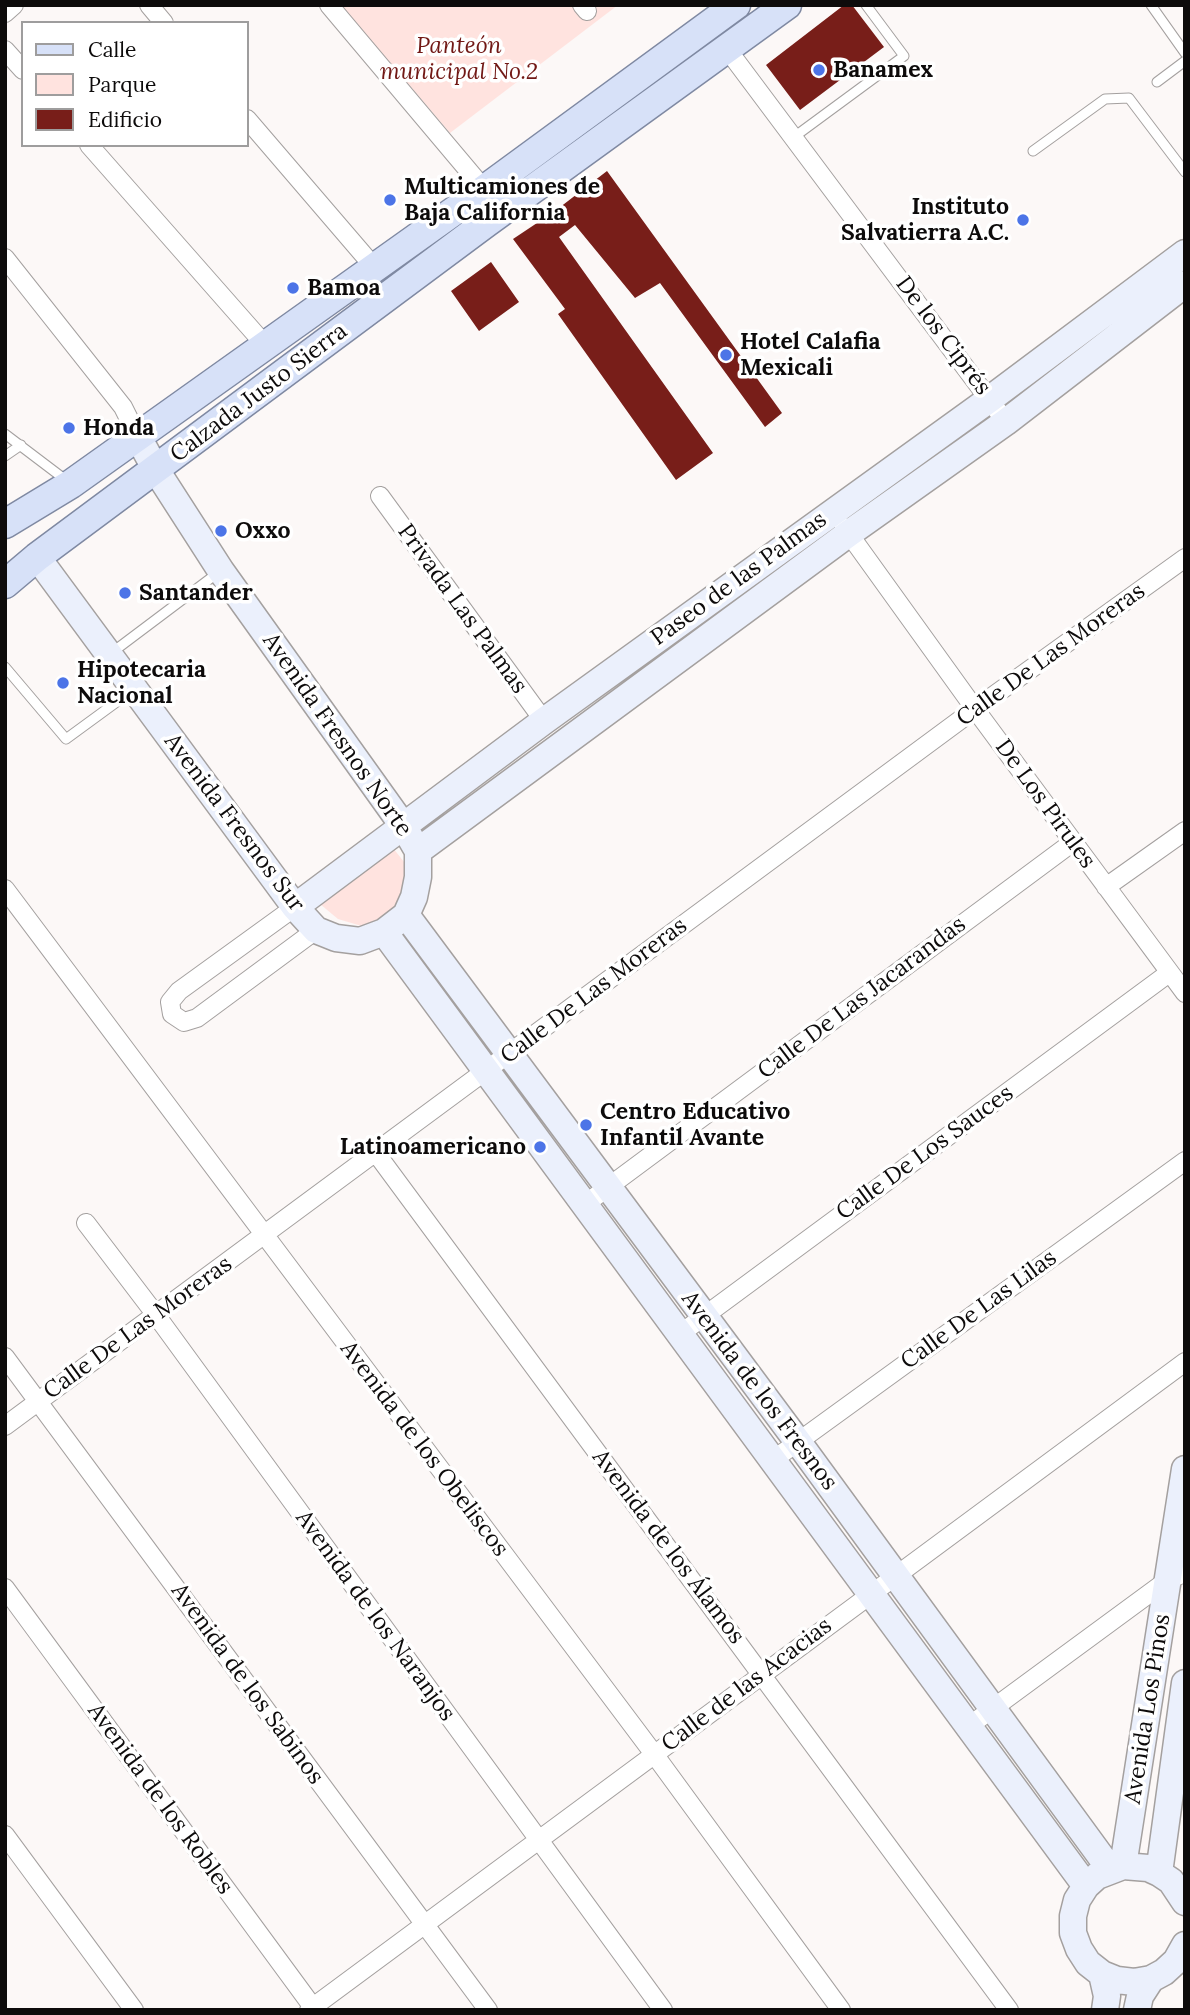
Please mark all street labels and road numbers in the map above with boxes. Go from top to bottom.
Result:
street label: De los Ciprés [889,271,997,401]
street label: Calzada Justo Sierra [165,317,353,469]
street label: Paseo de las Palmas [646,506,832,652]
street label: Privada Las Palmas [391,519,533,699]
street label: Calle De Las Moreras [951,577,1151,733]
street label: Avenida Fresnos Norte [256,628,418,842]
street label: Avenida Fresnos Sur [158,728,310,918]
street label: De Los Pirules [989,734,1101,874]
street label: Calle De Las Jacarandas [753,911,971,1085]
street label: Calle De Las Moreras [495,912,693,1070]
street label: Calle De Los Sauces [831,1080,1019,1226]
street label: Calle De Las Lilas [896,1244,1062,1376]
street label: Calle De Las Moreras [38,1250,238,1406]
street label: Avenida de los Fresnos [675,1286,843,1496]
street label: Avenida de los Obeliscos [334,1336,514,1562]
street label: Avenida de los Álamos [586,1445,750,1649]
street label: Avenida de los Naranjos [289,1505,461,1727]
street label: Avenida de los Sabinos [165,1578,329,1790]
street label: Calle de las Acacias [657,1612,837,1758]
street label: Avenida Los Pinos [1119,1612,1177,1806]
street label: Avenida de los Robles [81,1698,239,1900]

